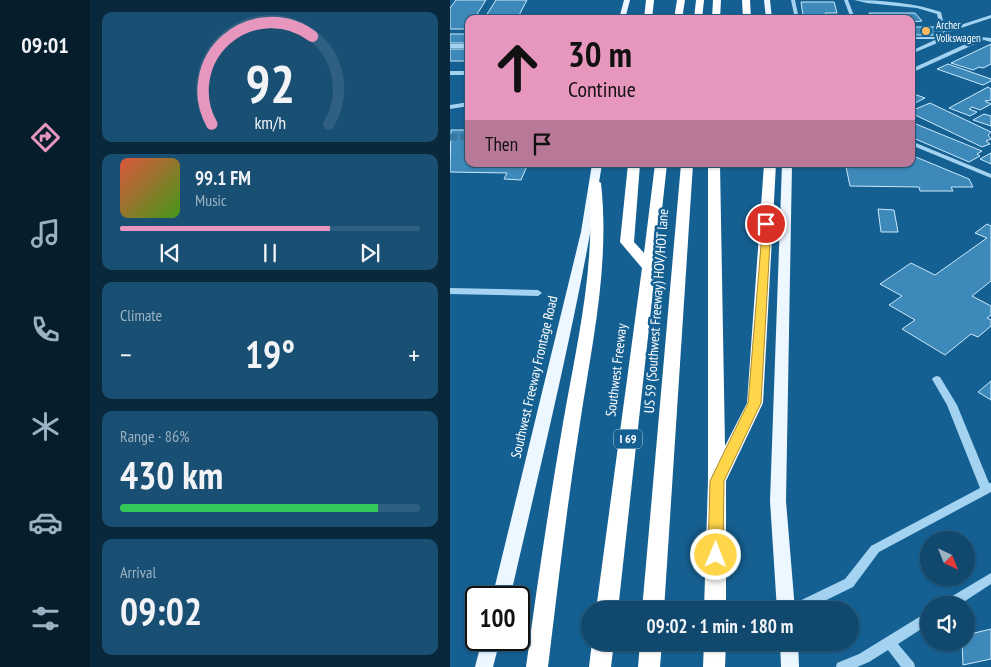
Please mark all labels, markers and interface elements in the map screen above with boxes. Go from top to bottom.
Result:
place label: Archer Volkswagen [935,18,981,45]
marker: Archer Volkswagen [920,25,932,37]
text: 09:01 [21,31,69,59]
text: 30 m [568,31,632,77]
icon: ahead [485,35,550,100]
text: 92 [245,50,295,117]
text: Continue [568,75,636,103]
text: km/h [254,111,286,134]
icon: directions [28,120,63,155]
icon: arrive [528,130,556,158]
text: Then [485,132,518,156]
text: 99.1 FM [195,166,251,190]
text: Music [195,190,227,210]
pin [745,203,787,245]
street label: US 59 (Southwest Freeway) HOV/HOT lane [640,208,672,414]
icon: arrive [752,210,780,238]
icon: music [28,216,63,251]
icon: previous [156,239,184,267]
icon: pause [256,239,284,267]
icon: next [356,239,384,267]
street label: Southwest Freeway Frontage Road [507,294,561,460]
text: Climate [120,305,162,325]
icon: phone [28,312,63,347]
street label: Southwest Freeway [601,322,631,418]
text: 19° [245,329,295,378]
text: − [120,336,132,373]
text: + [408,336,420,373]
icon: climate [28,409,63,444]
text: Range · 86% [120,426,189,446]
road number: I 69 [614,429,642,448]
text: 430 km [120,450,223,499]
icon: car [28,505,63,540]
position arrow [689,528,741,580]
north arrow [920,531,975,586]
map controls [920,531,975,651]
text: Arrival [120,562,156,582]
text: 09:02 [120,586,202,635]
speed limit sign: 100 [465,586,530,651]
button: sound [920,596,975,651]
icon: filters [28,601,63,636]
text: 09:02 · 1 min · 180 m [647,614,793,638]

